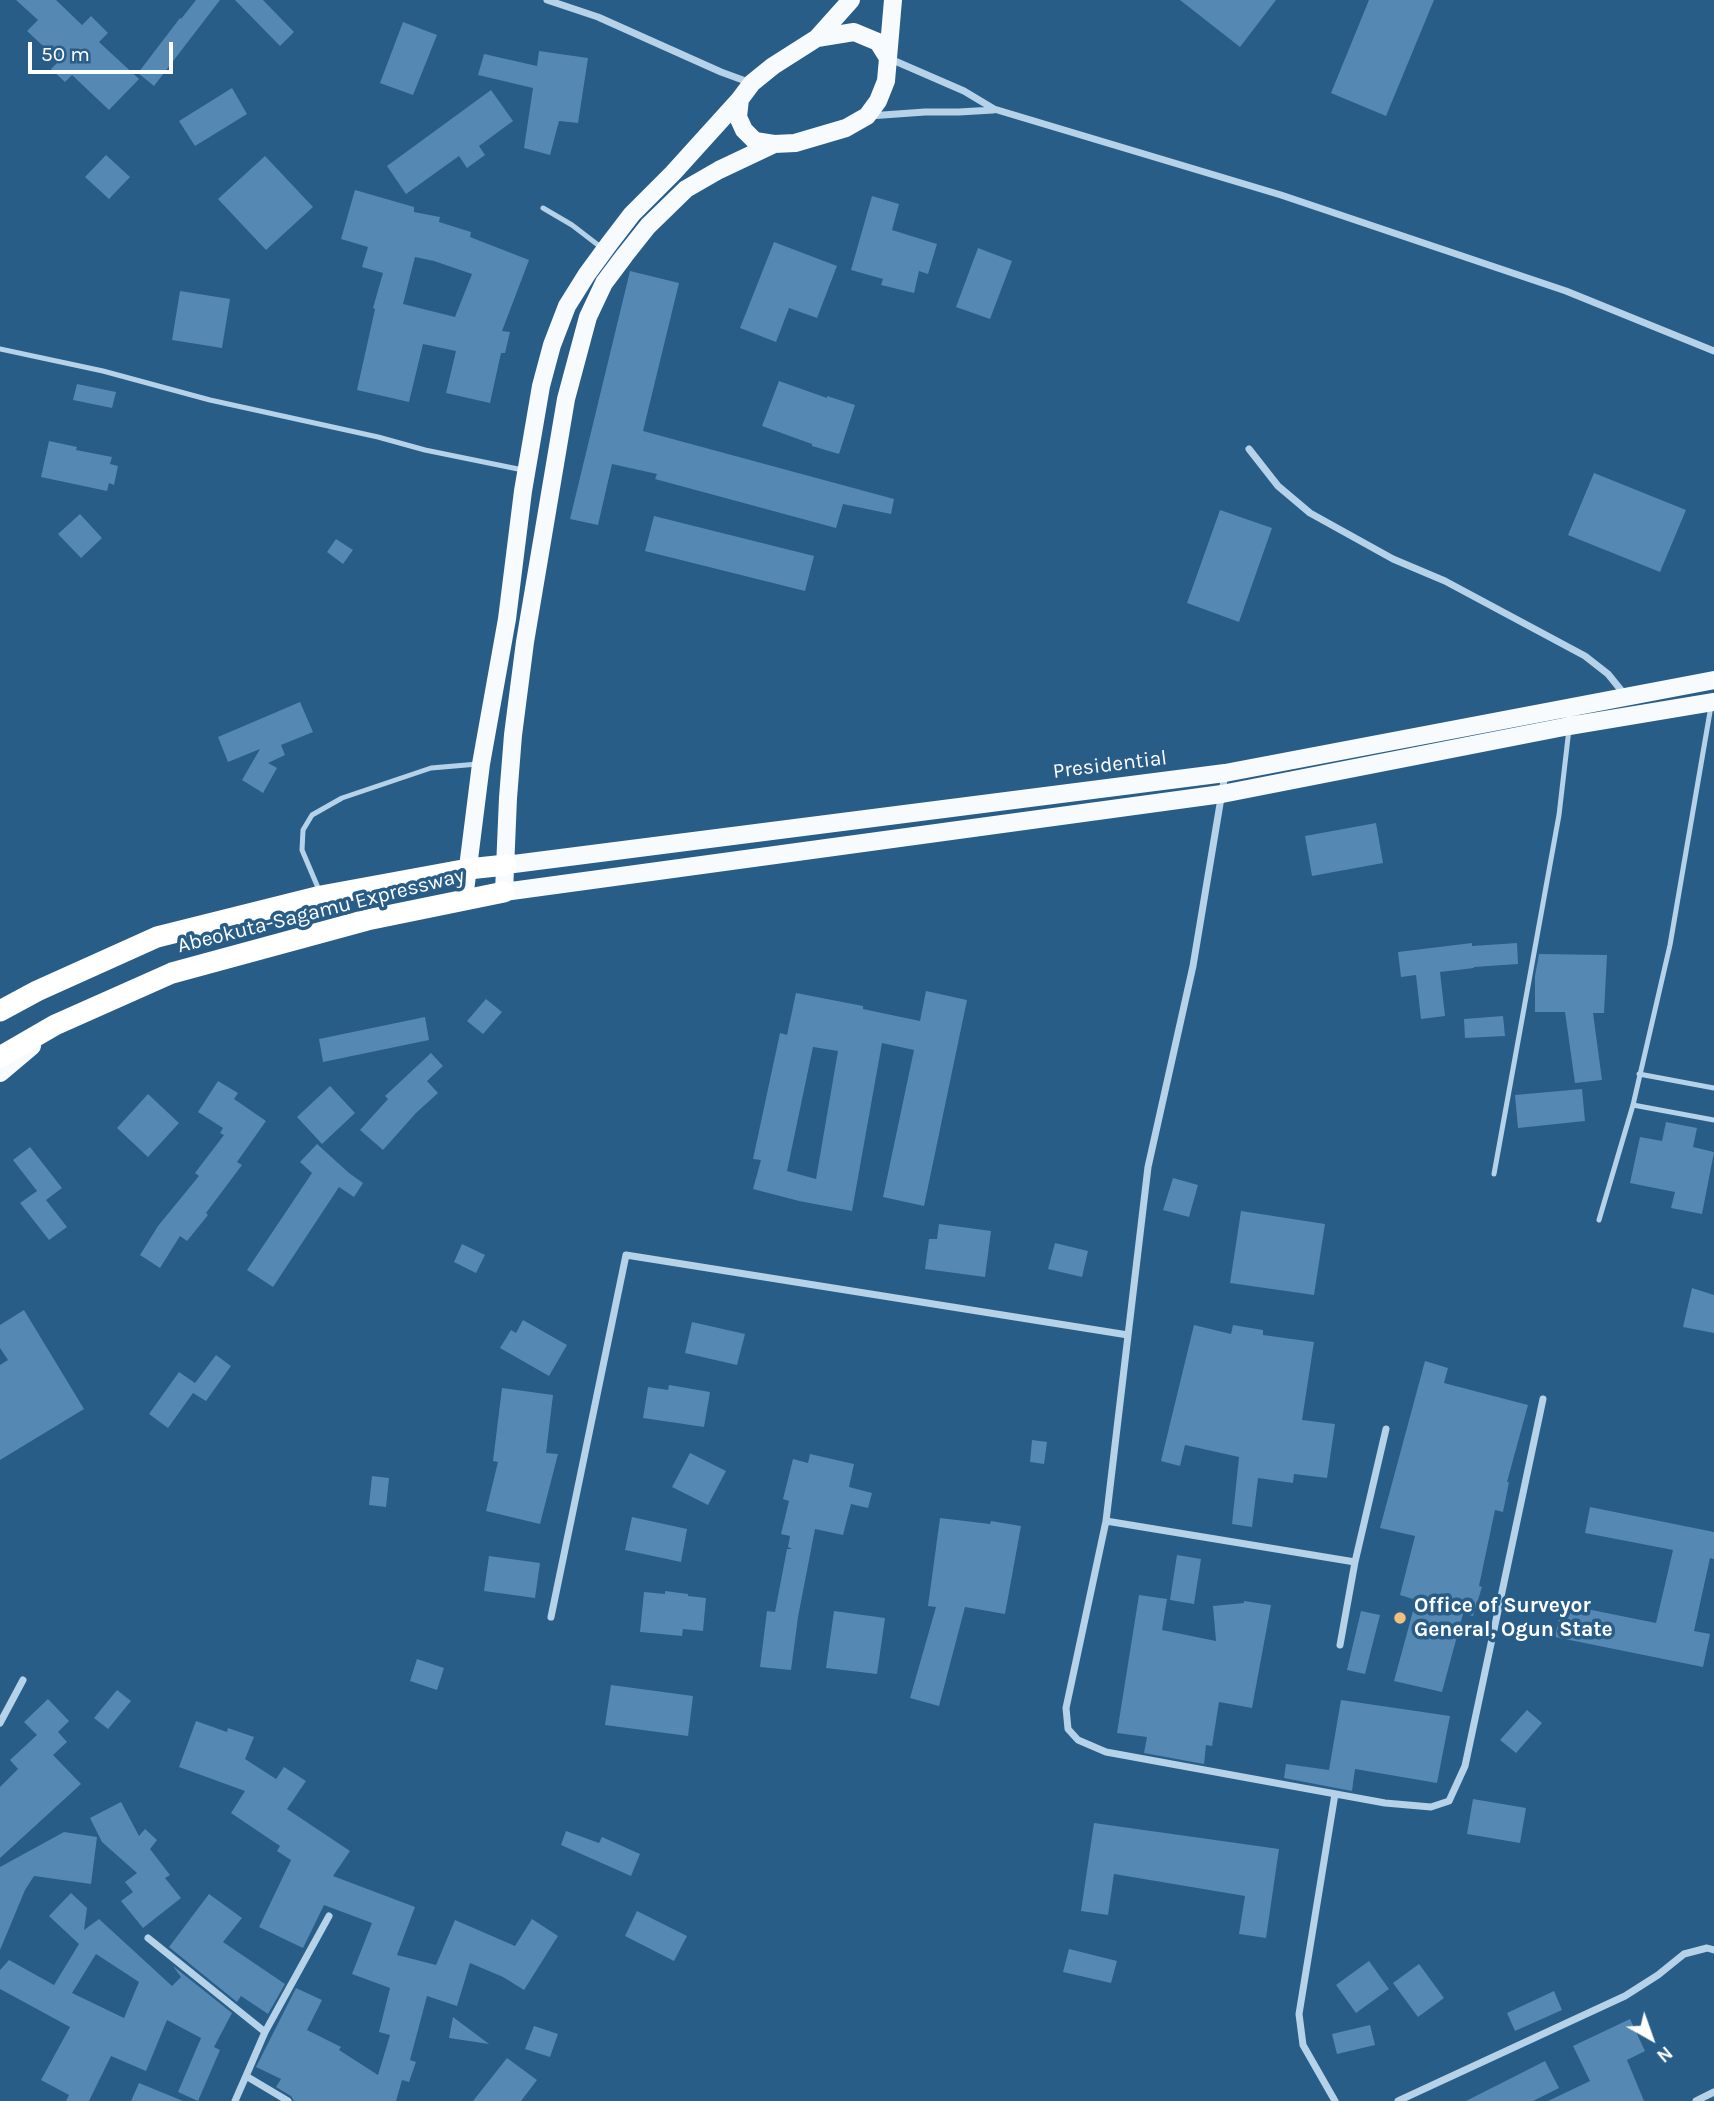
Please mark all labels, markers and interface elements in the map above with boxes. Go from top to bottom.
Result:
scale bar [32,28,177,72]
text: 50 m [41,42,90,66]
street label: Presidential [1051,745,1169,785]
street label: Abeokuta-Sagamu Expressway [175,863,467,959]
place label: Office of Surveyor General, Ogun State [1414,1593,1613,1643]
marker: Office of Surveyor General, Ogun State [1392,1610,1408,1626]
north arrow [1616,2003,1686,2073]
text: N [1652,2041,1677,2067]

